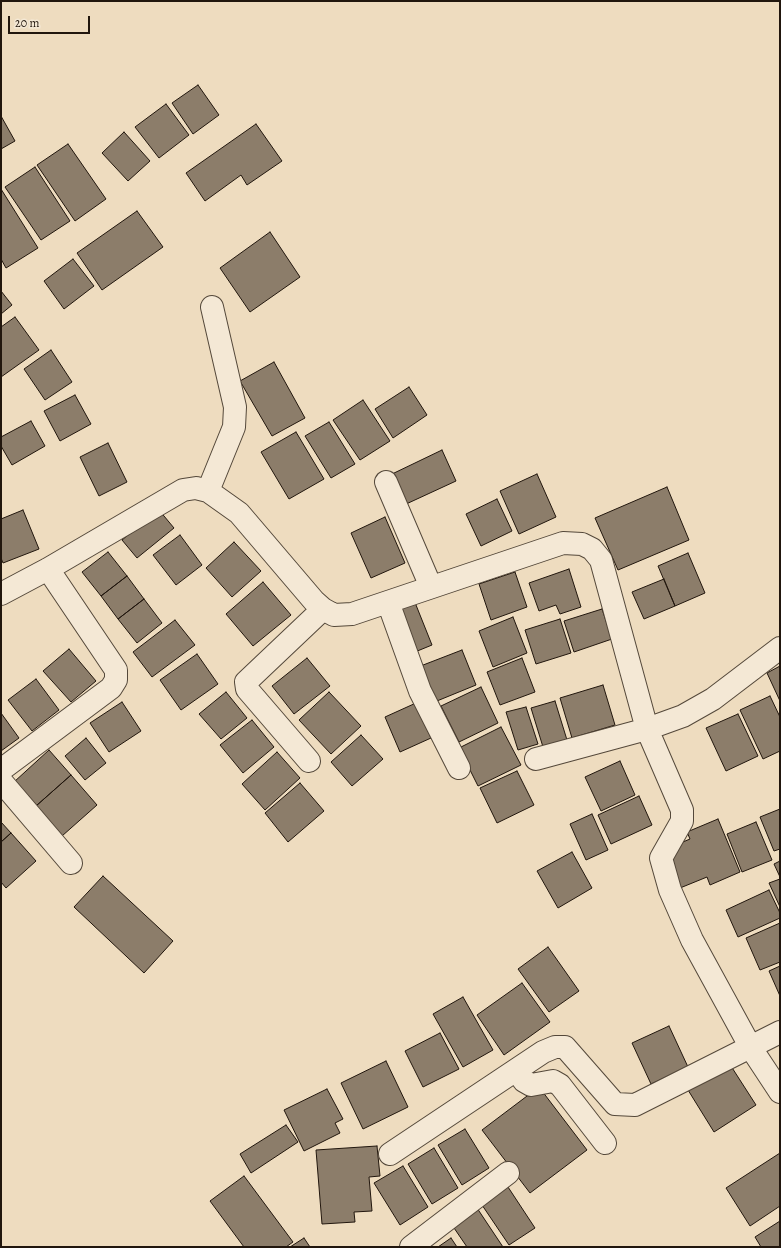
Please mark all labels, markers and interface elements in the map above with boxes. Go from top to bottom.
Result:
scale bar [10,8,92,34]
text: 20 m [15,15,39,31]

